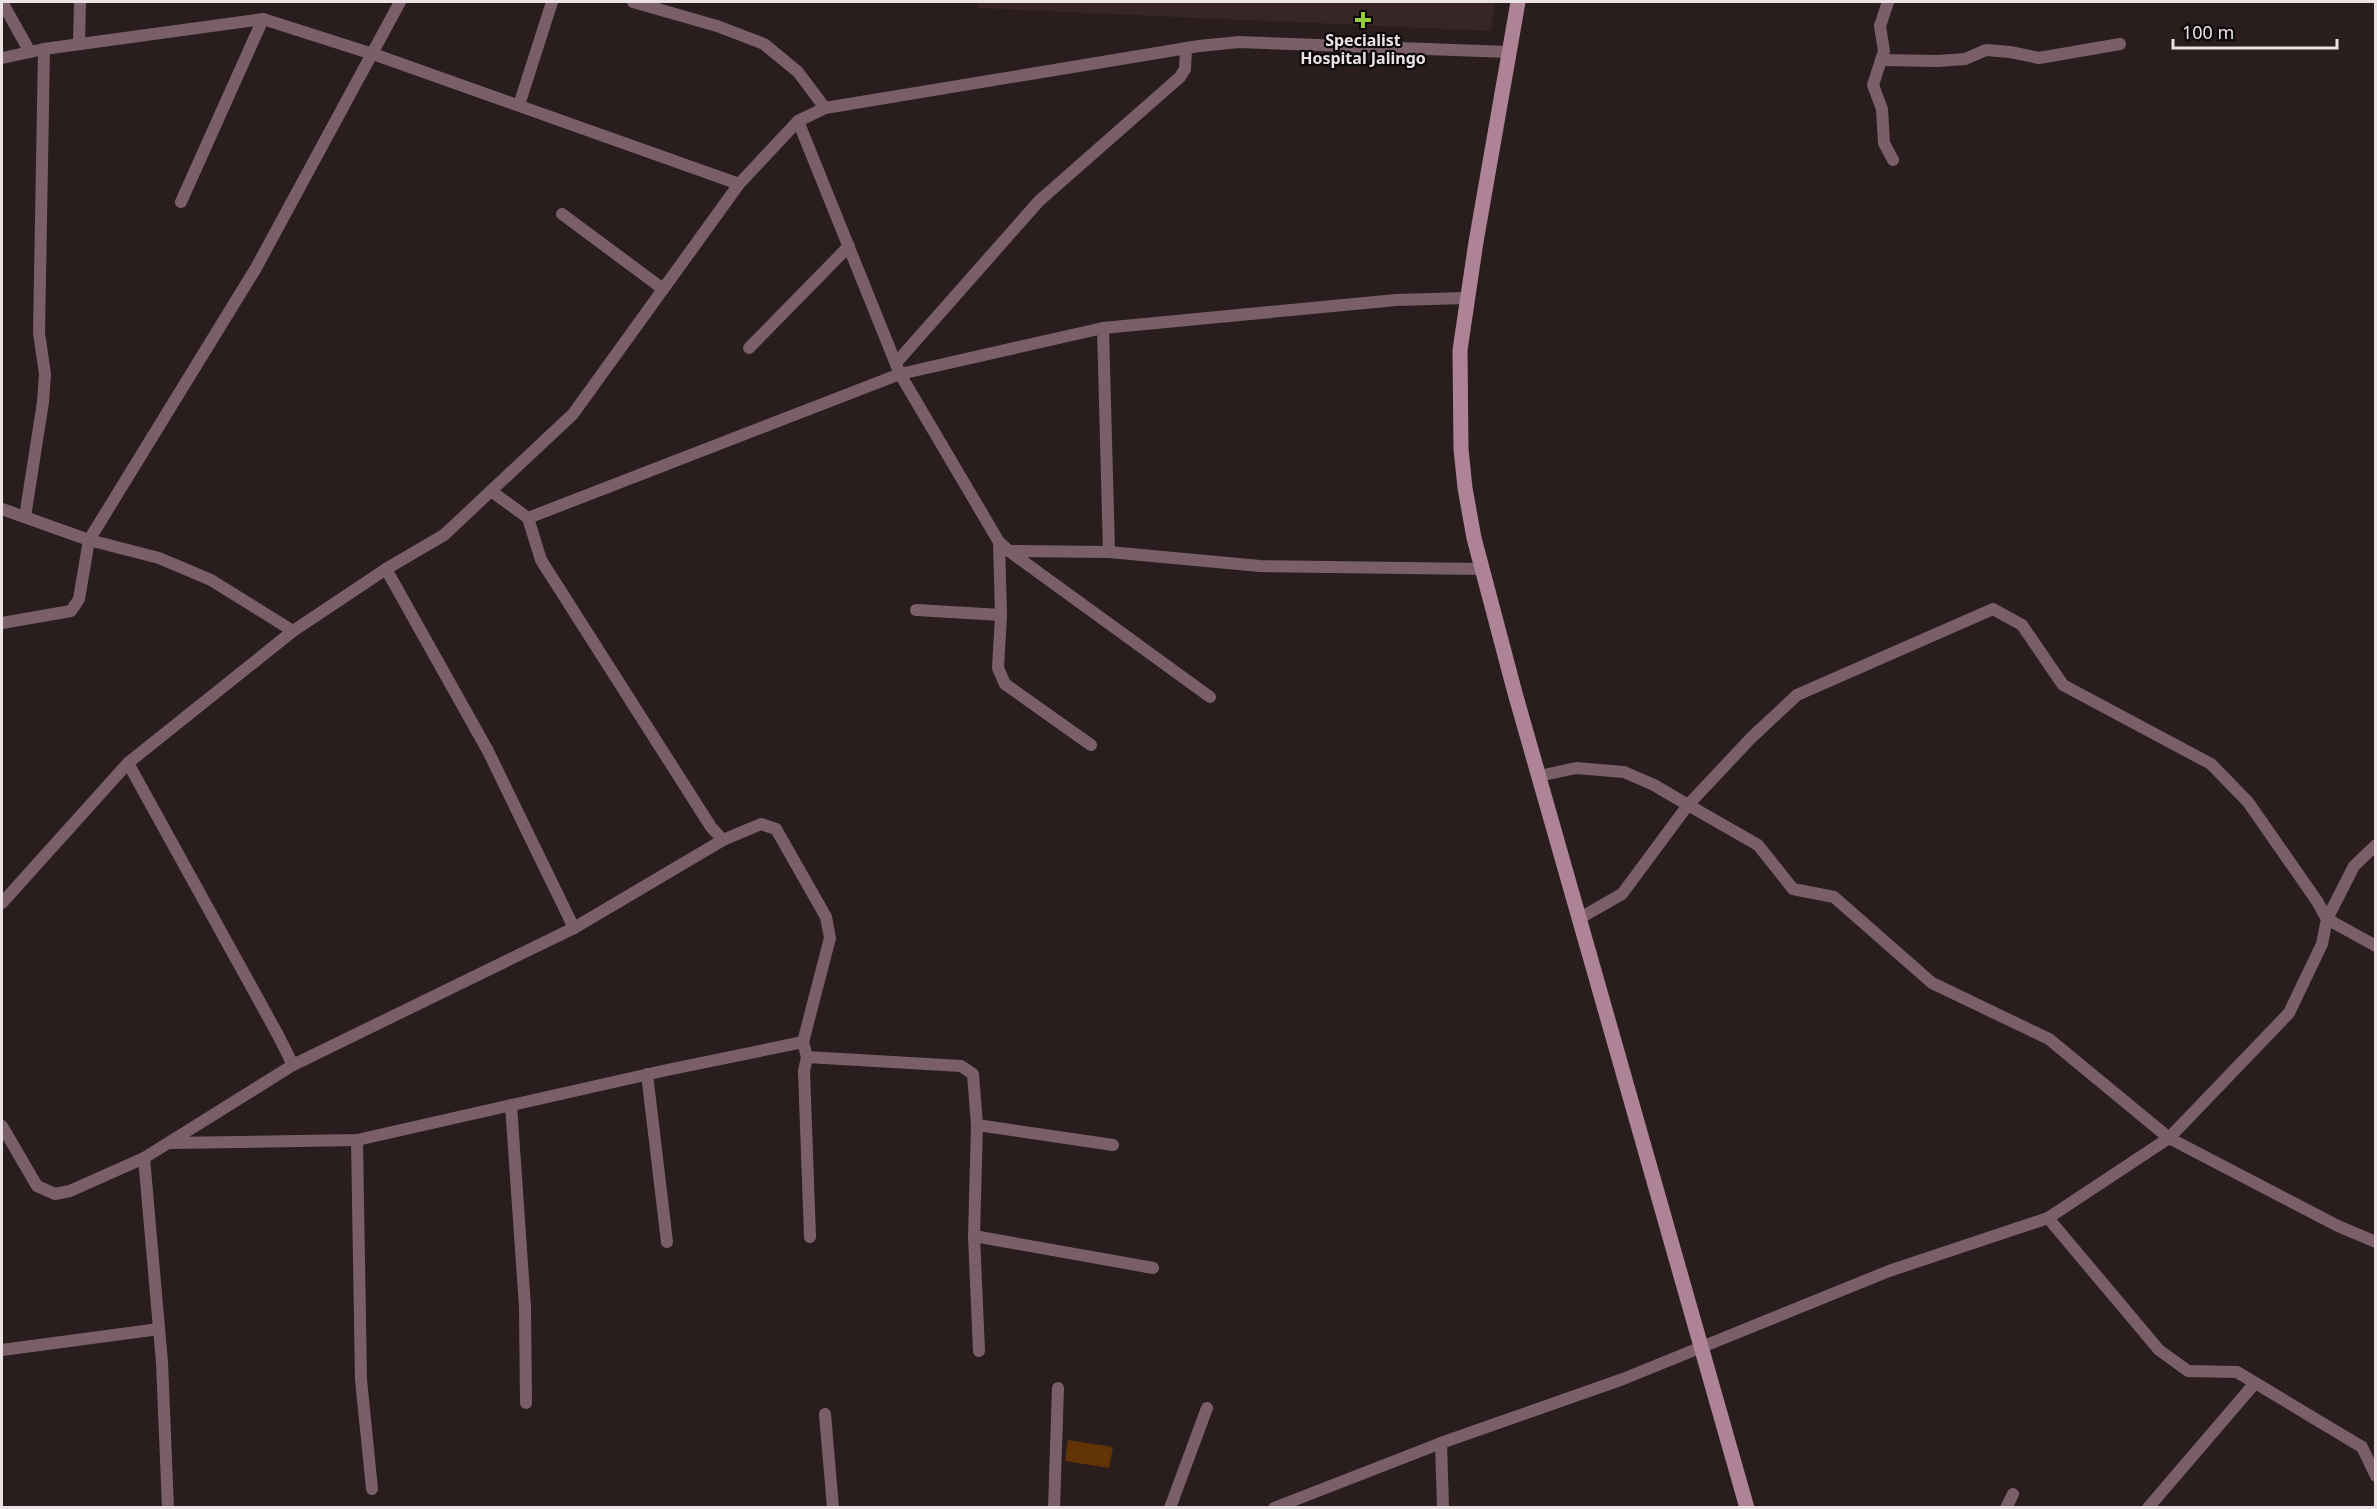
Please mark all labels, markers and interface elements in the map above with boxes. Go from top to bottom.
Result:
marker: Specialist Hospital Jalingo [1354,11,1372,29]
scale bar [2173,12,2336,50]
text: 100 m [2182,20,2234,44]
place label: Specialist Hospital Jalingo [1300,29,1426,69]

